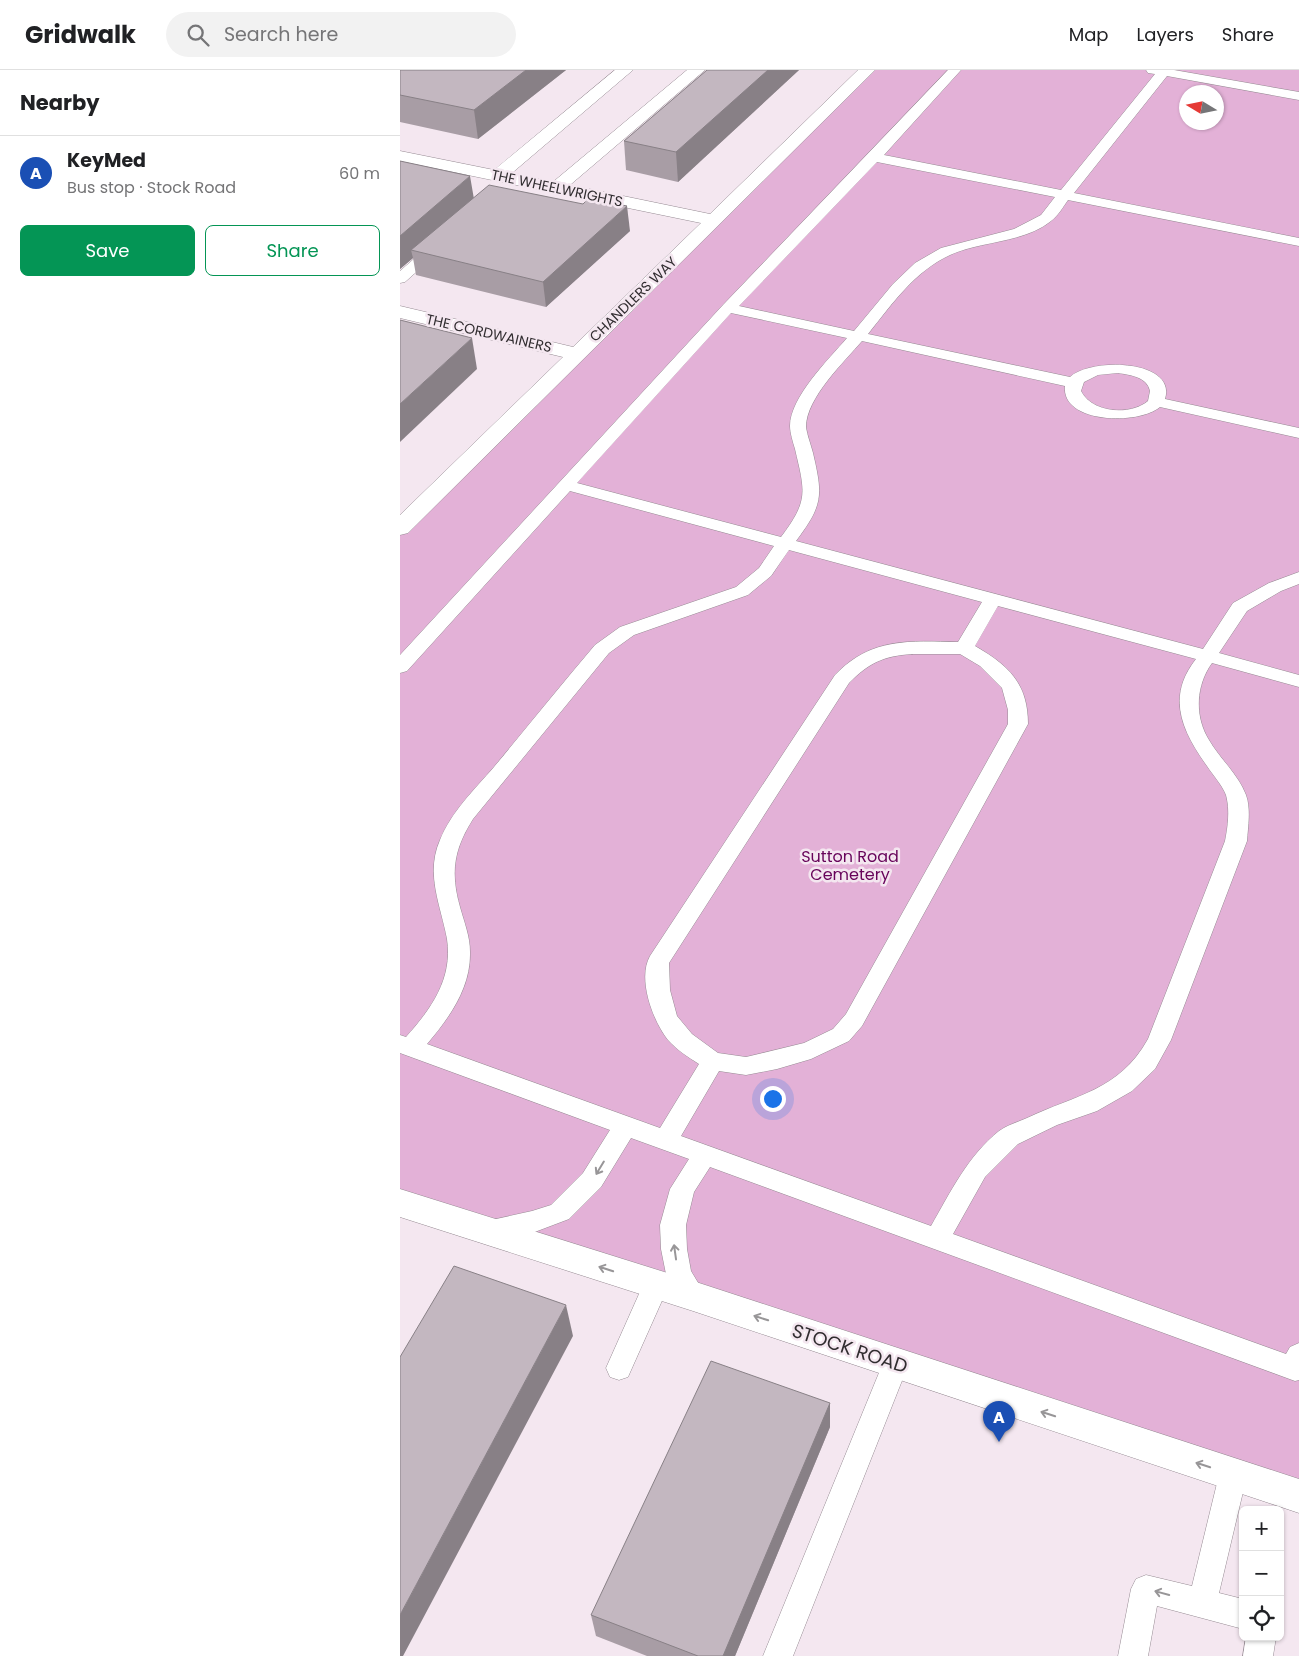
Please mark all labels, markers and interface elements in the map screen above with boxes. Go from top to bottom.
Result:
search box [166,12,516,57]
text: Gridwalk [25,18,136,51]
icon: search [184,21,212,49]
text: Search here [224,21,338,48]
text: Map [1069,22,1109,47]
text: Layers [1137,22,1194,47]
text: Share [1222,22,1274,47]
north arrow [1179,85,1224,130]
text: Nearby [20,88,100,117]
text: KeyMed [67,147,146,174]
text: A [30,162,42,185]
text: 60 m [339,162,380,185]
street label: THE WHEELWRIGHTS [489,164,625,212]
text: Bus stop · Stock Road [67,176,236,199]
button: Save [20,225,195,276]
button: Share [205,225,380,276]
street label: CHANDLERS WAY [585,252,681,346]
street label: THE CORDWAINERS [424,309,554,357]
park label: Sutton Road Cemetery [801,845,899,886]
your location [760,1086,786,1112]
one-way arrow [594,1160,604,1174]
one-way arrow [670,1244,680,1260]
one-way arrow [599,1264,615,1273]
one-way arrow [754,1313,770,1323]
street label: STOCK ROAD [789,1317,911,1380]
pin: A [983,1401,1015,1442]
one-way arrow [1041,1408,1057,1418]
one-way arrow [1195,1460,1211,1469]
map controls [1239,1506,1284,1641]
button: + [1239,1506,1284,1551]
button: − [1239,1551,1284,1596]
one-way arrow [1154,1588,1170,1597]
button: locate [1239,1596,1284,1641]

